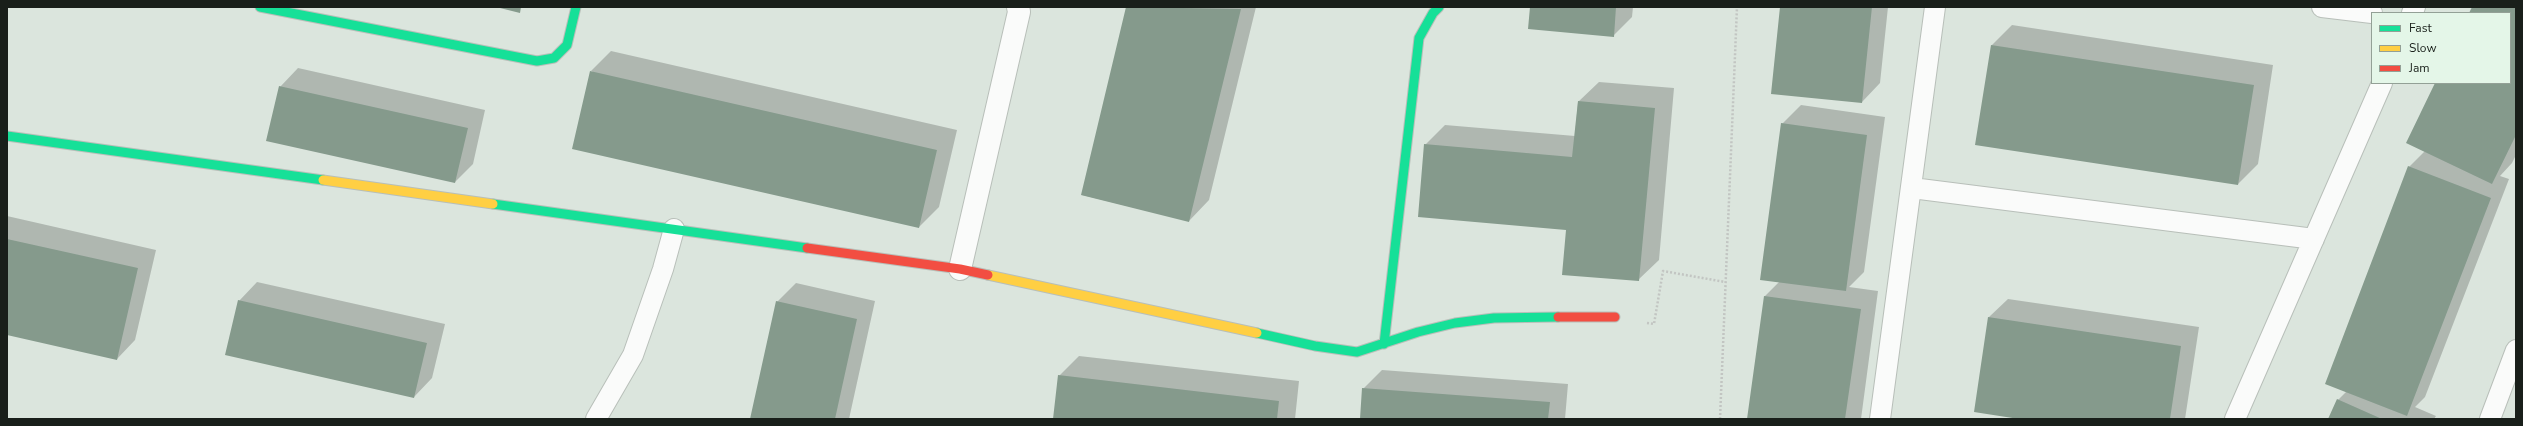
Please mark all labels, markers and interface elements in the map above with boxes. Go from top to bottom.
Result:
legend [2371,12,2511,84]
text: Fast [2409,20,2432,36]
text: Slow [2409,40,2437,56]
text: Jam [2409,60,2430,76]

